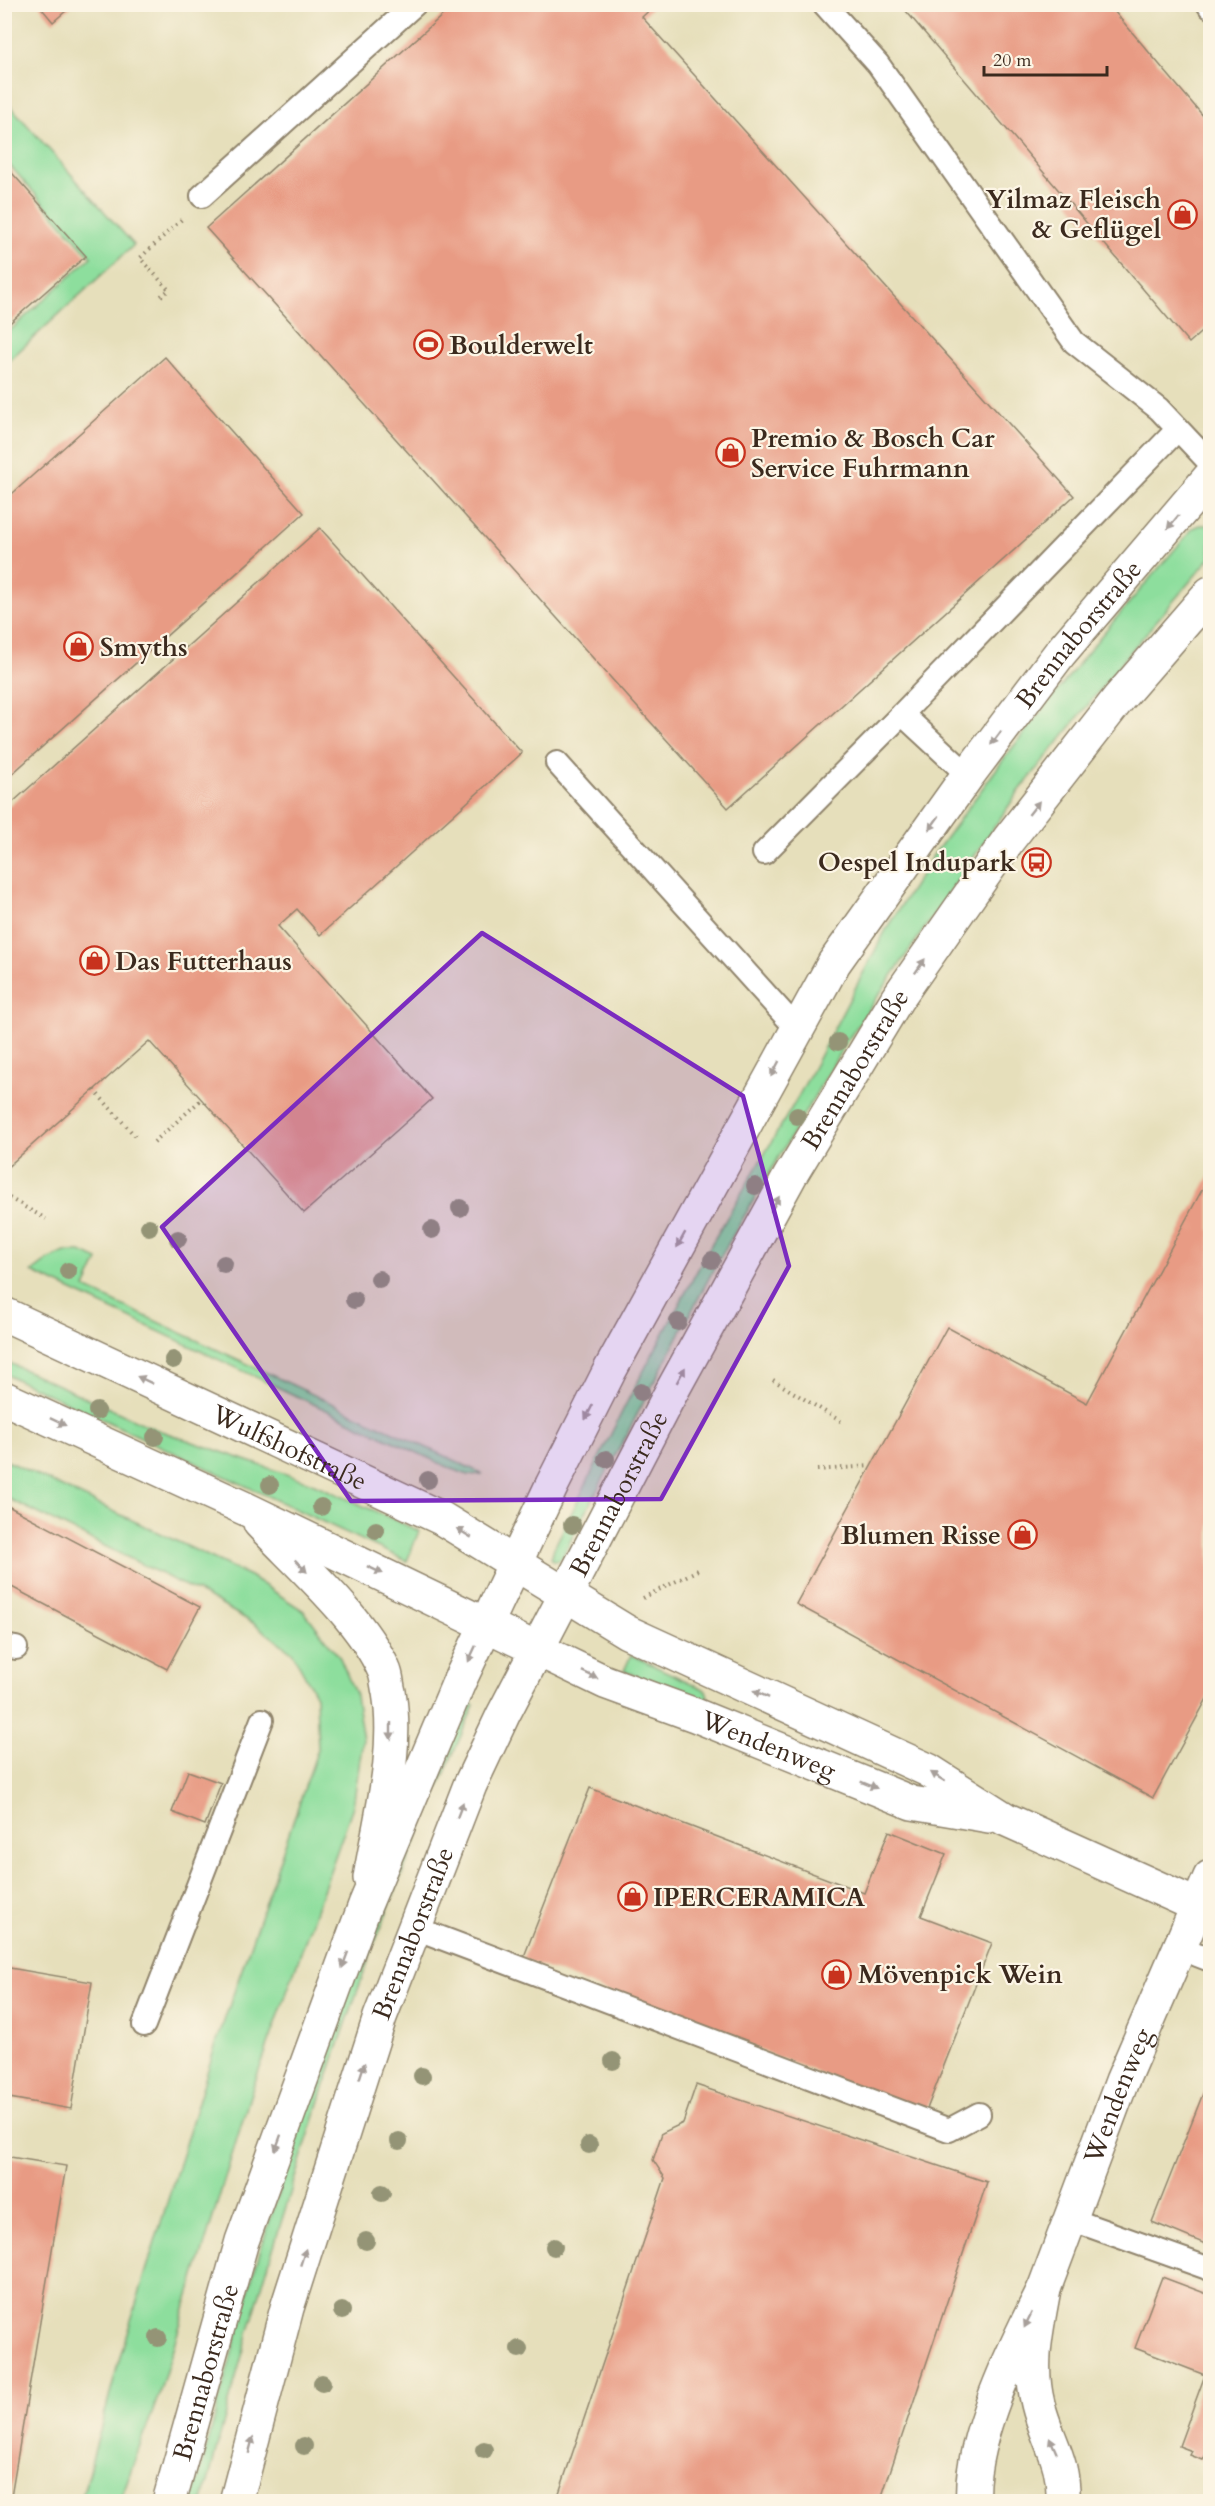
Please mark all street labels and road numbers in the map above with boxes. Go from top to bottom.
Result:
street label: Brennaborstraße [1007,553,1150,716]
street label: Brennaborstraße [793,982,917,1156]
street label: Wulfshofstraße [205,1396,373,1499]
street label: Brennaborstraße [561,1405,676,1583]
street label: Wendenweg [695,1702,842,1789]
street label: Brennaborstraße [364,1842,462,2025]
street label: Wendenweg [1075,2022,1161,2169]
street label: Brennaborstraße [164,2280,247,2465]

